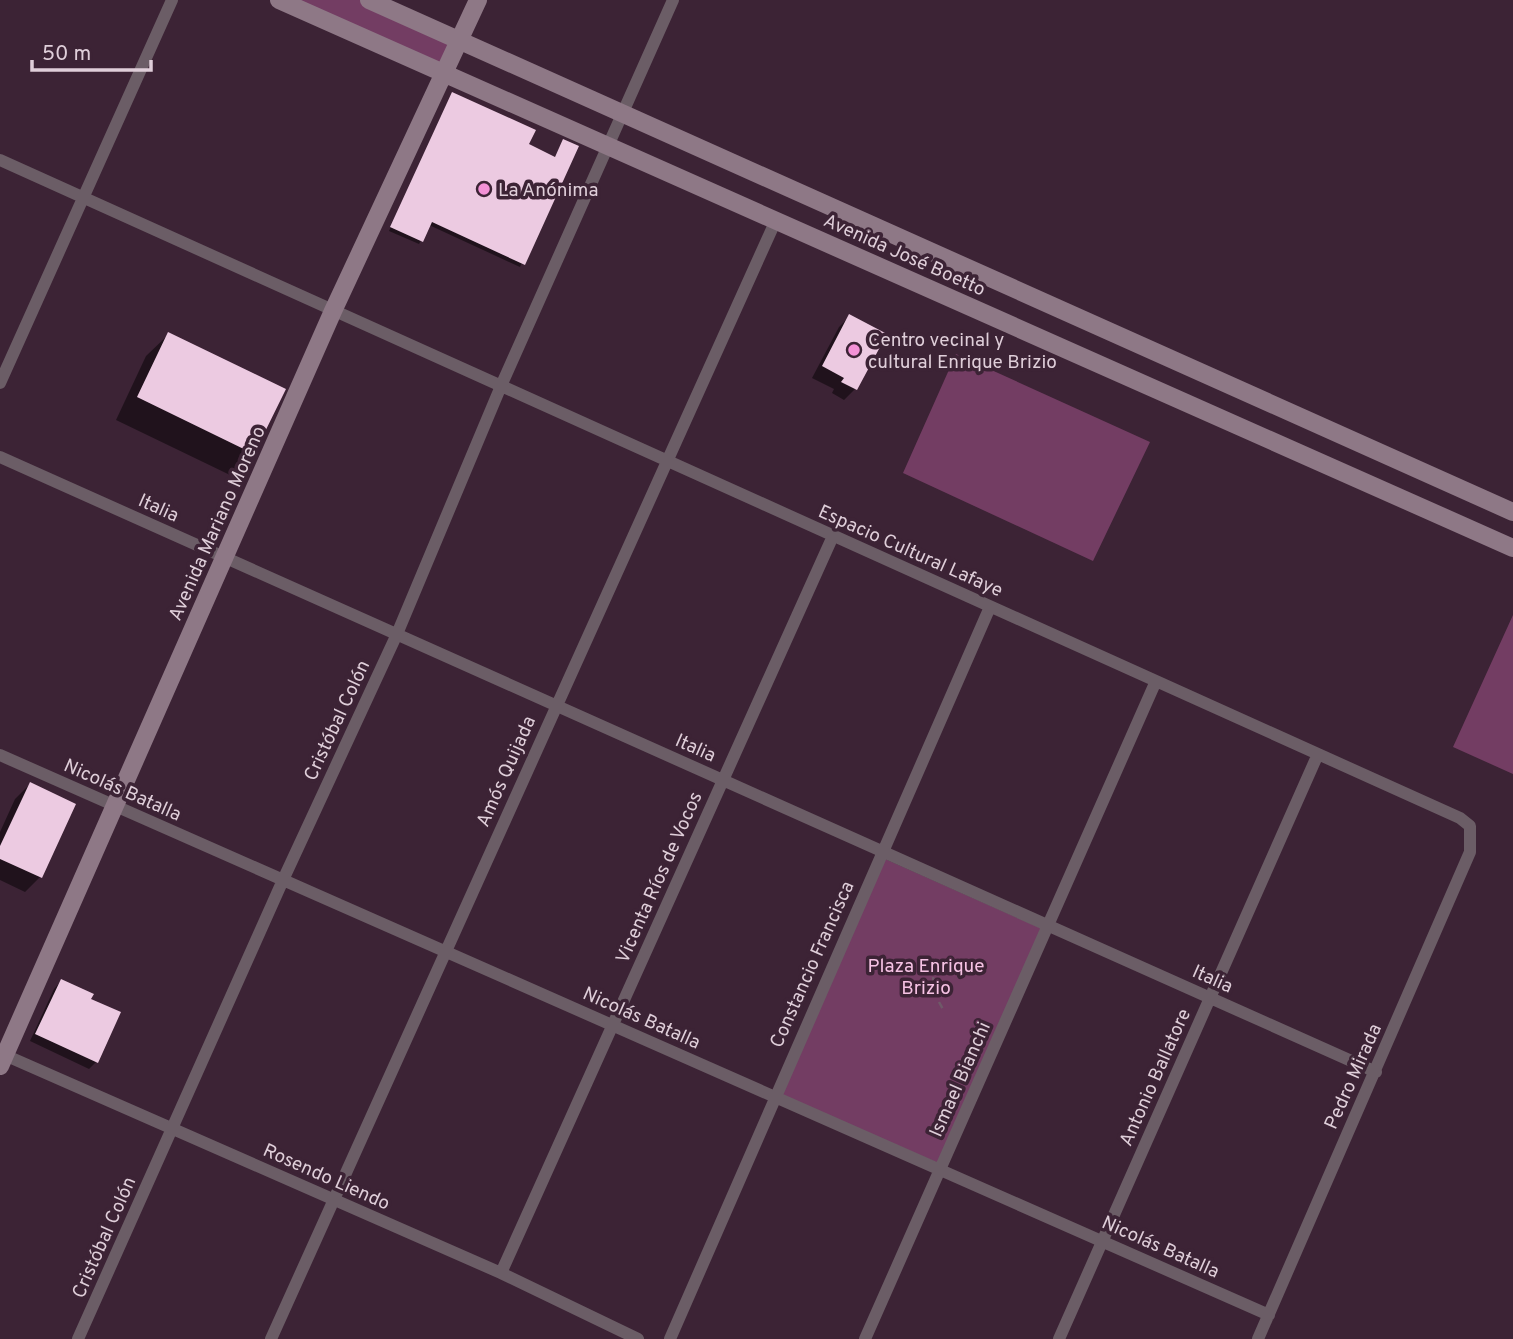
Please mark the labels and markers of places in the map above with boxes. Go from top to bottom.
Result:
place label: La Anónima [498,179,599,203]
marker: La Anónima [476,181,492,197]
place label: Centro vecinal y cultural Enrique Brizio [868,329,1057,375]
marker: Centro vecinal y cultural Enrique Brizio [846,342,862,358]

